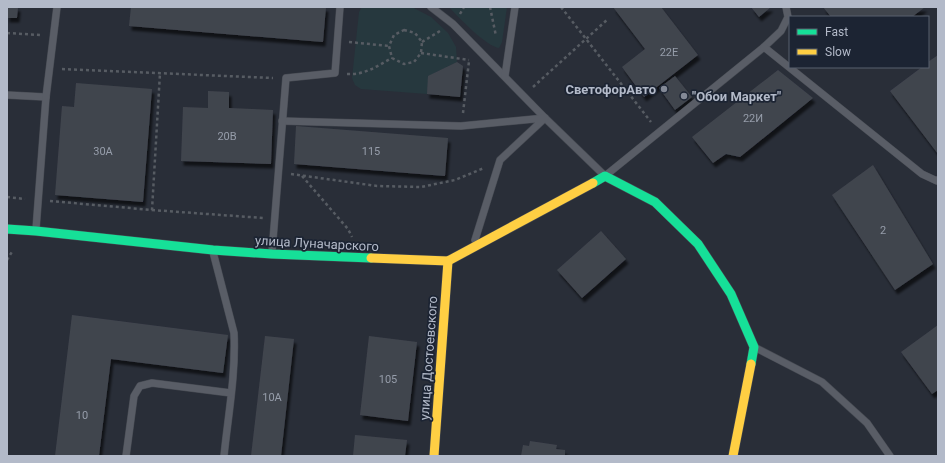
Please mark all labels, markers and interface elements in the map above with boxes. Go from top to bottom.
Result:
legend [789,16,929,68]
text: Fast [825,25,848,39]
text: Slow [825,45,851,59]
house number: 22Е [660,46,678,59]
place label: СветофорАвто [566,82,656,97]
marker: СветофорАвто [659,84,669,94]
place label: "Обои Маркет" [692,89,781,104]
marker: "Обои Маркет" [679,91,689,101]
house number: 22И [743,112,763,125]
house number: 20В [217,130,237,143]
house number: 30А [93,145,114,158]
house number: 115 [362,145,380,158]
house number: 2 [880,224,886,237]
street label: улица Луначарского [255,233,379,254]
street label: улица Достоевского [417,295,440,421]
house number: 105 [379,373,397,386]
house number: 10А [262,391,283,404]
house number: 10 [76,409,88,422]

